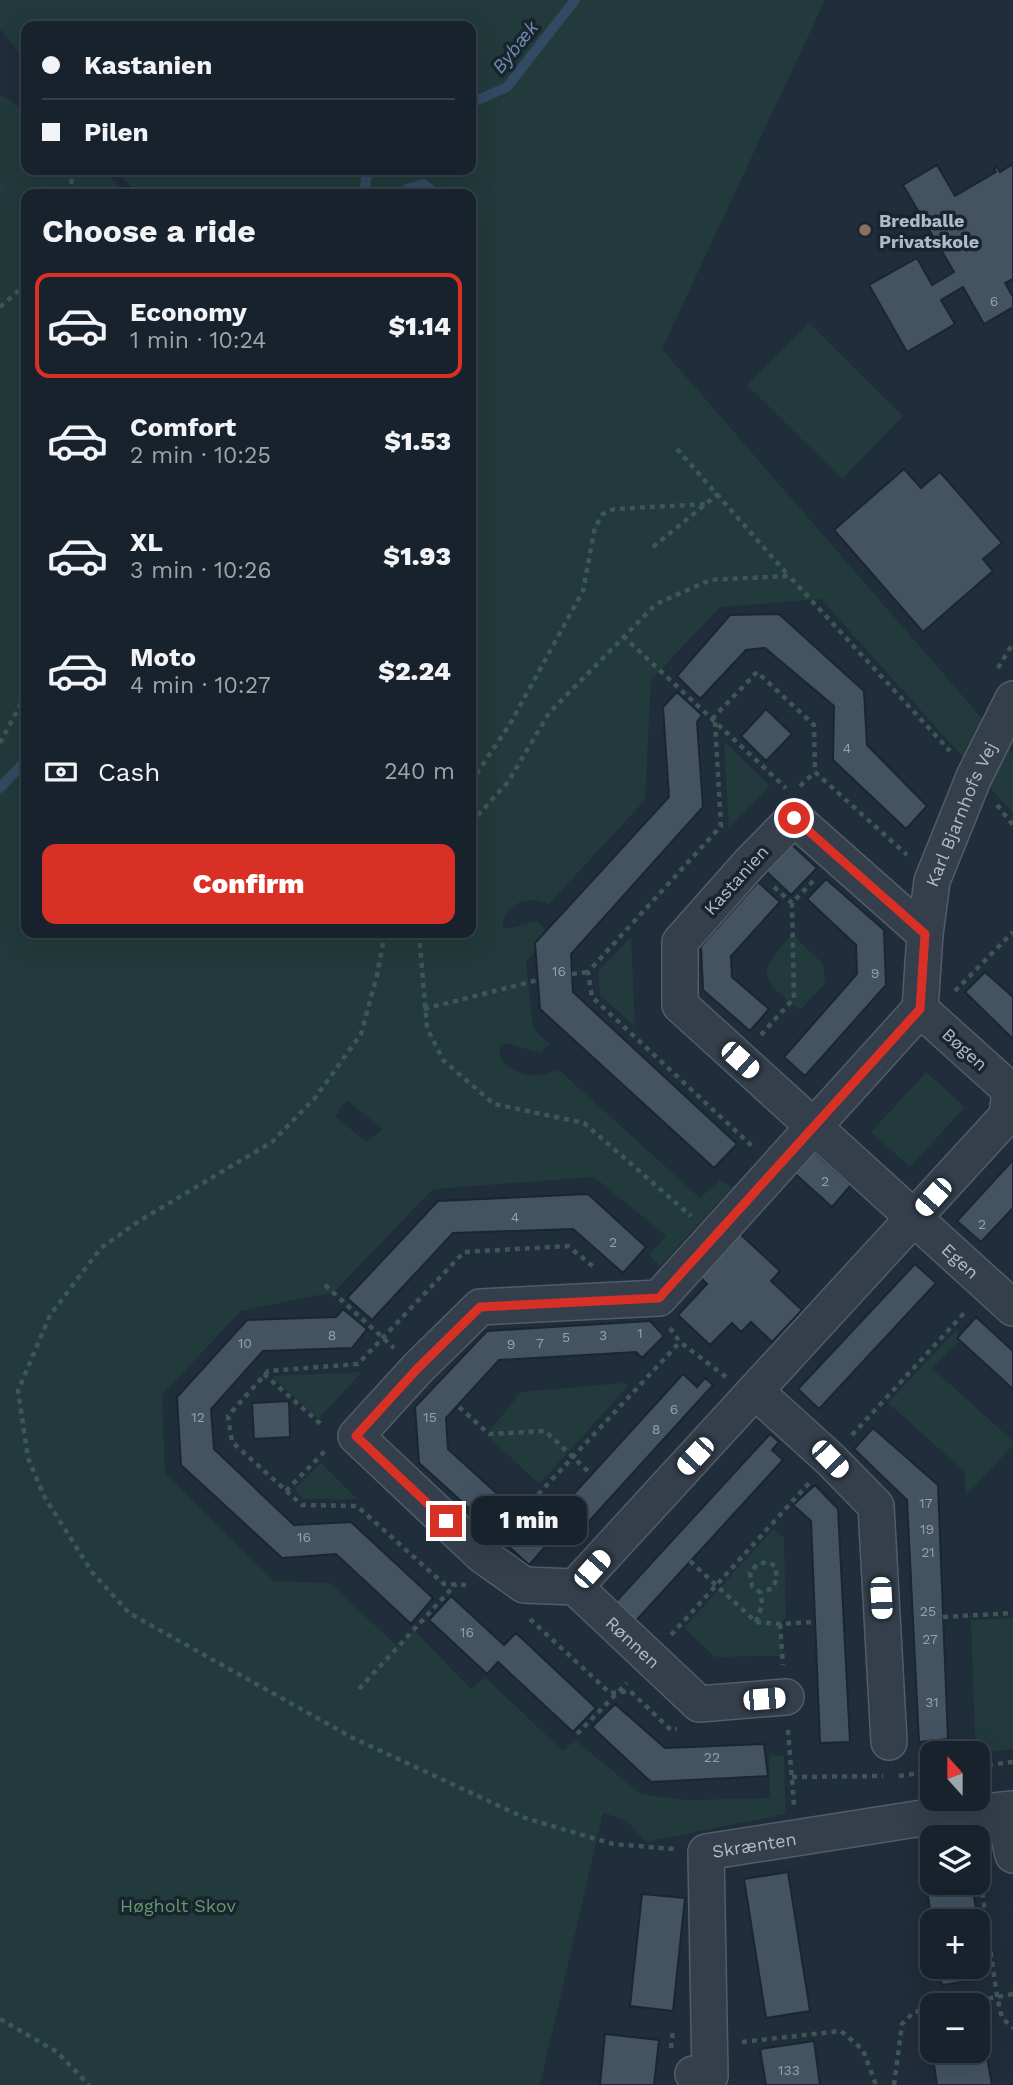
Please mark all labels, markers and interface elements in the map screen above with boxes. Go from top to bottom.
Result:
water label: Bybæk [487,16,543,78]
text: Kastanien [84,50,212,80]
text: Pilen [84,117,149,147]
place label: Bredballe Privatskole [879,210,979,252]
text: Choose a ride [42,212,256,250]
marker: Bredballe Privatskole [857,222,873,238]
house number: 6 [990,293,998,309]
icon: car [46,294,109,357]
text: Economy [130,297,247,327]
text: $1.14 [389,311,451,341]
text: 1 min · 10:24 [130,327,266,354]
icon: car [46,409,109,472]
text: Comfort [130,412,236,442]
text: $1.53 [384,426,451,456]
text: 2 min · 10:25 [130,442,271,469]
icon: car [46,524,109,587]
text: XL [130,527,163,557]
text: $1.93 [383,541,451,571]
text: 3 min · 10:26 [130,557,271,584]
icon: car [46,639,109,702]
text: Moto [130,642,196,672]
text: $2.24 [378,656,451,686]
text: 4 min · 10:27 [130,672,271,699]
street label: Karl Bjarnhofs Vej [920,738,1001,889]
house number: 4 [843,740,851,756]
icon: cash [42,753,80,791]
text: Cash [98,757,160,787]
text: 240 m [384,758,455,785]
route start [778,802,810,834]
street label: Kastanien [699,841,773,919]
button: Confirm [42,844,455,924]
house number: 16 [552,963,566,979]
house number: 9 [871,965,879,981]
street label: Bøgen [938,1023,992,1075]
car [718,1038,763,1082]
house number: 2 [821,1173,829,1189]
car [912,1174,955,1220]
house number: 4 [511,1209,519,1225]
house number: 2 [978,1216,986,1232]
house number: 2 [609,1234,617,1250]
street label: Egen [938,1238,984,1283]
house number: 1 [637,1325,643,1341]
house number: 8 [328,1327,336,1343]
house number: 3 [599,1327,607,1343]
house number: 5 [562,1329,570,1345]
house number: 10 [238,1335,252,1351]
house number: 7 [536,1335,544,1351]
house number: 9 [507,1336,515,1352]
house number: 6 [670,1401,678,1417]
house number: 12 [191,1409,205,1425]
house number: 15 [423,1409,437,1425]
house number: 8 [652,1421,660,1437]
car [673,1433,718,1479]
car [808,1437,853,1481]
house number: 17 [919,1495,933,1511]
callout: 1 min [471,1496,586,1546]
route end [430,1505,462,1537]
text: 1 min [499,1507,559,1534]
house number: 19 [920,1521,934,1537]
house number: 16 [297,1529,311,1545]
house number: 21 [921,1544,935,1560]
car [571,1546,614,1592]
car [870,1576,893,1620]
house number: 25 [920,1603,936,1619]
street label: Rønnen [602,1612,665,1672]
house number: 16 [460,1624,474,1640]
house number: 27 [922,1631,938,1647]
car [743,1687,786,1711]
house number: 31 [925,1694,939,1710]
north arrow [920,1741,990,1811]
map controls [920,1741,990,2063]
house number: 22 [704,1749,720,1765]
button: layers [920,1825,990,1895]
street label: Skrænten [711,1827,798,1861]
park label: Høgholt Skov [120,1895,237,1916]
button: + [920,1909,990,1979]
button: − [920,1993,990,2063]
house number: 133 [778,2062,800,2078]

